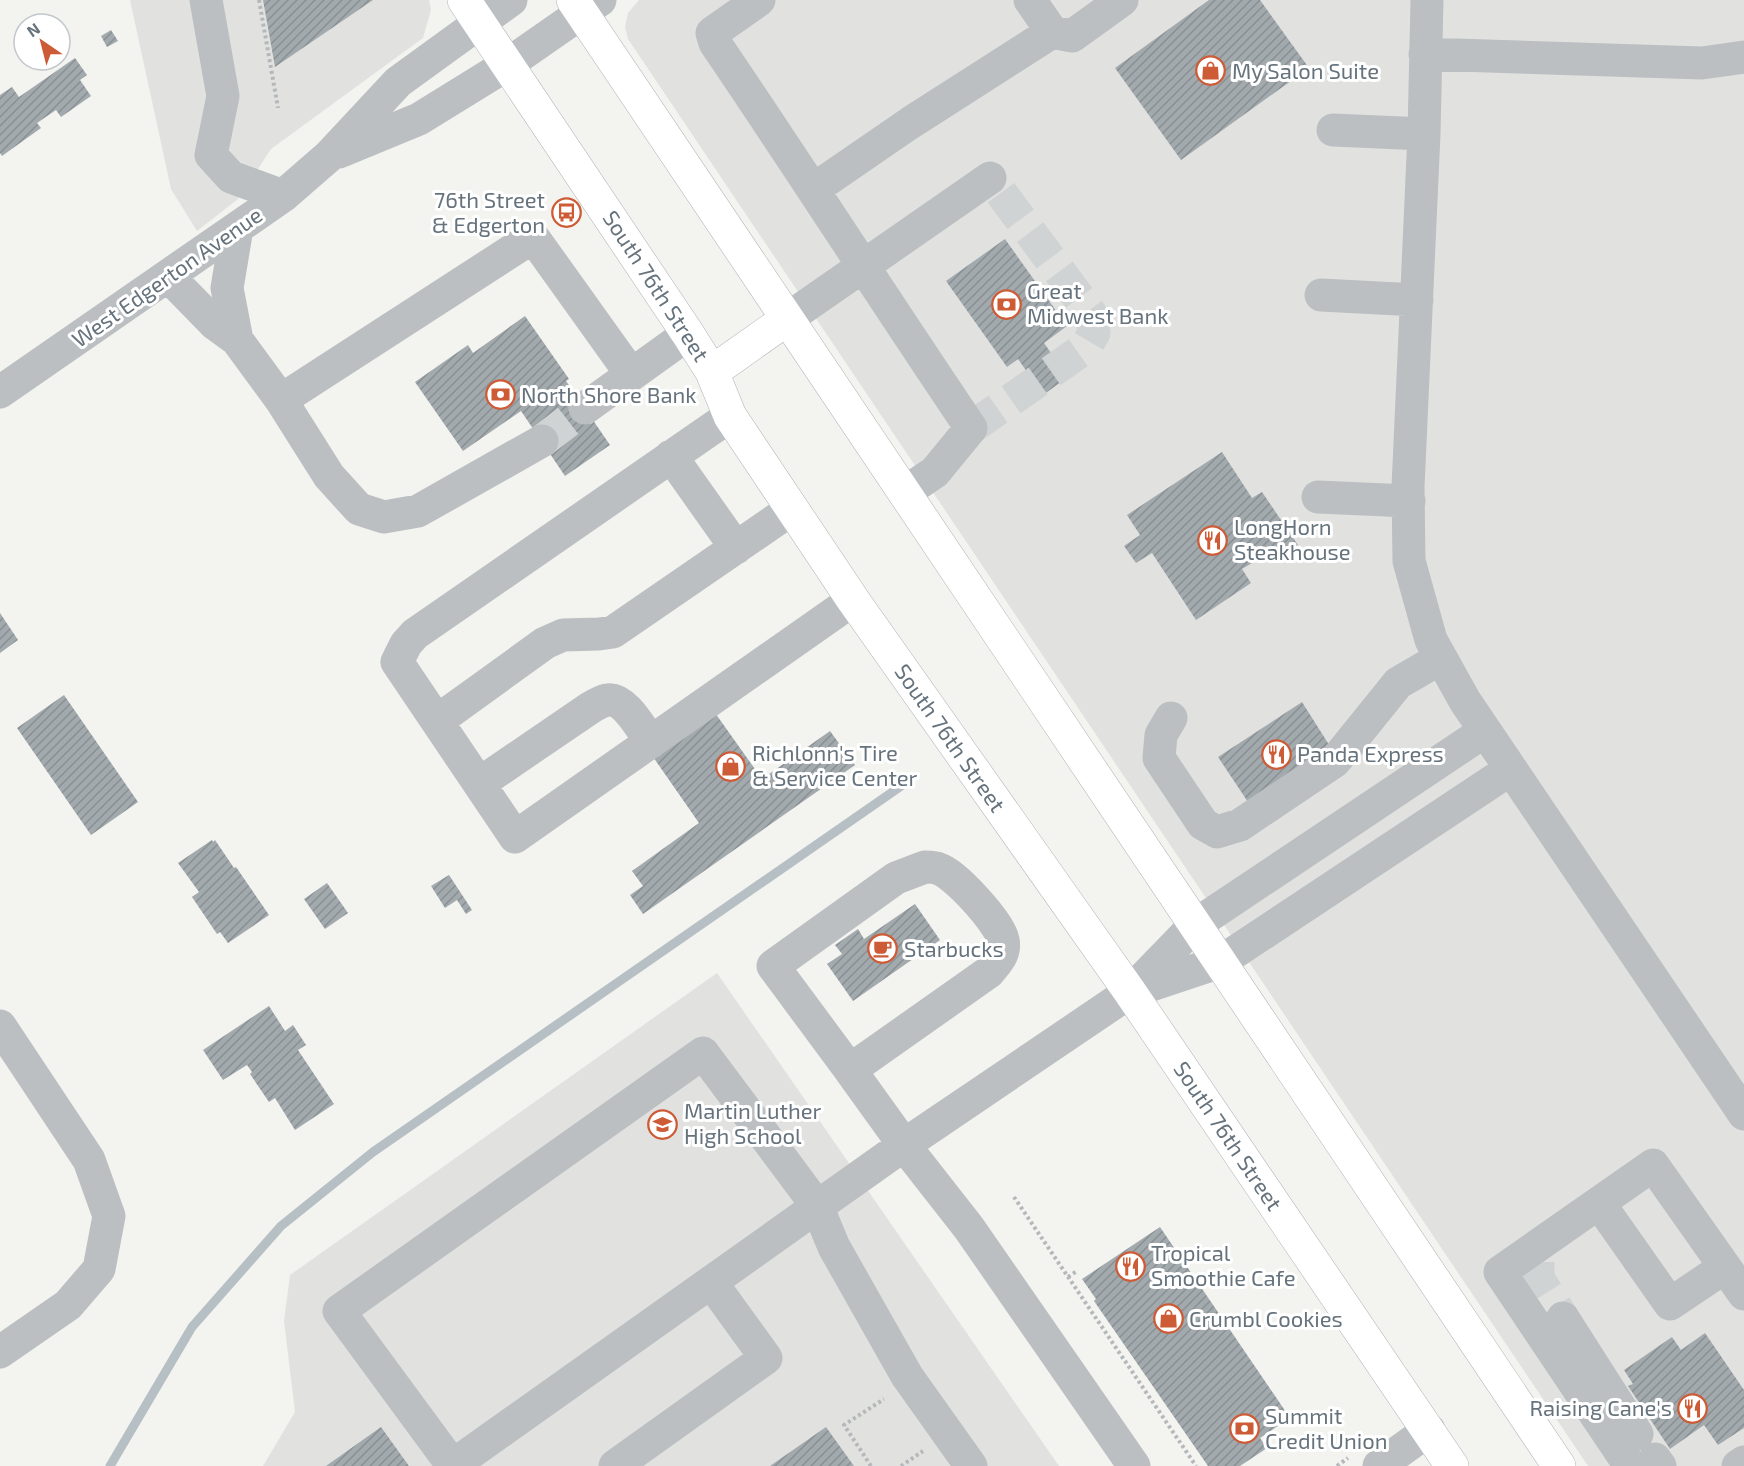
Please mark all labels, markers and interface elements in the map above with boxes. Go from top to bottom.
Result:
north arrow [12,12,72,72]
text: N [23,18,43,40]
shop icon: My Salon Suite [1195,55,1227,87]
place label: My Salon Suite [1232,57,1379,83]
place label: 76th Street & Edgerton [432,186,545,237]
bus stop icon: 76th Street & Edgerton [550,197,582,229]
street label: West Edgerton Avenue [66,201,267,352]
street label: South 76th Street [598,205,715,366]
place label: Great Midwest Bank [1027,277,1168,328]
bank icon: Great Midwest Bank [990,288,1022,320]
bank icon: North Shore Bank [484,379,516,411]
place label: North Shore Bank [521,381,696,407]
place label: LongHorn Steakhouse [1234,513,1351,564]
restaurant icon: LongHorn Steakhouse [1197,524,1229,556]
street label: South 76th Street [890,658,1012,816]
restaurant icon: Panda Express [1260,738,1292,770]
place label: Richlonn's Tire & Service Center [752,739,918,790]
place label: Panda Express [1297,740,1444,766]
shop icon: Richlonn's Tire & Service Center [715,750,747,782]
cafe icon: Starbucks [867,933,899,965]
place label: Starbucks [904,935,1004,961]
street label: South 76th Street [1169,1056,1288,1215]
place label: Martin Luther High School [684,1097,822,1148]
school or university icon: Martin Luther High School [647,1108,679,1140]
place label: Tropical Smoothie Cafe [1151,1239,1296,1290]
restaurant icon: Tropical Smoothie Cafe [1114,1250,1146,1282]
shop icon: Crumbl Cookies [1152,1303,1184,1335]
place label: Crumbl Cookies [1189,1305,1343,1331]
restaurant icon: Raising Cane's [1677,1392,1709,1424]
place label: Raising Cane's [1529,1394,1672,1420]
place label: Summit Credit Union [1265,1402,1387,1453]
bank icon: Summit Credit Union [1228,1413,1260,1445]

